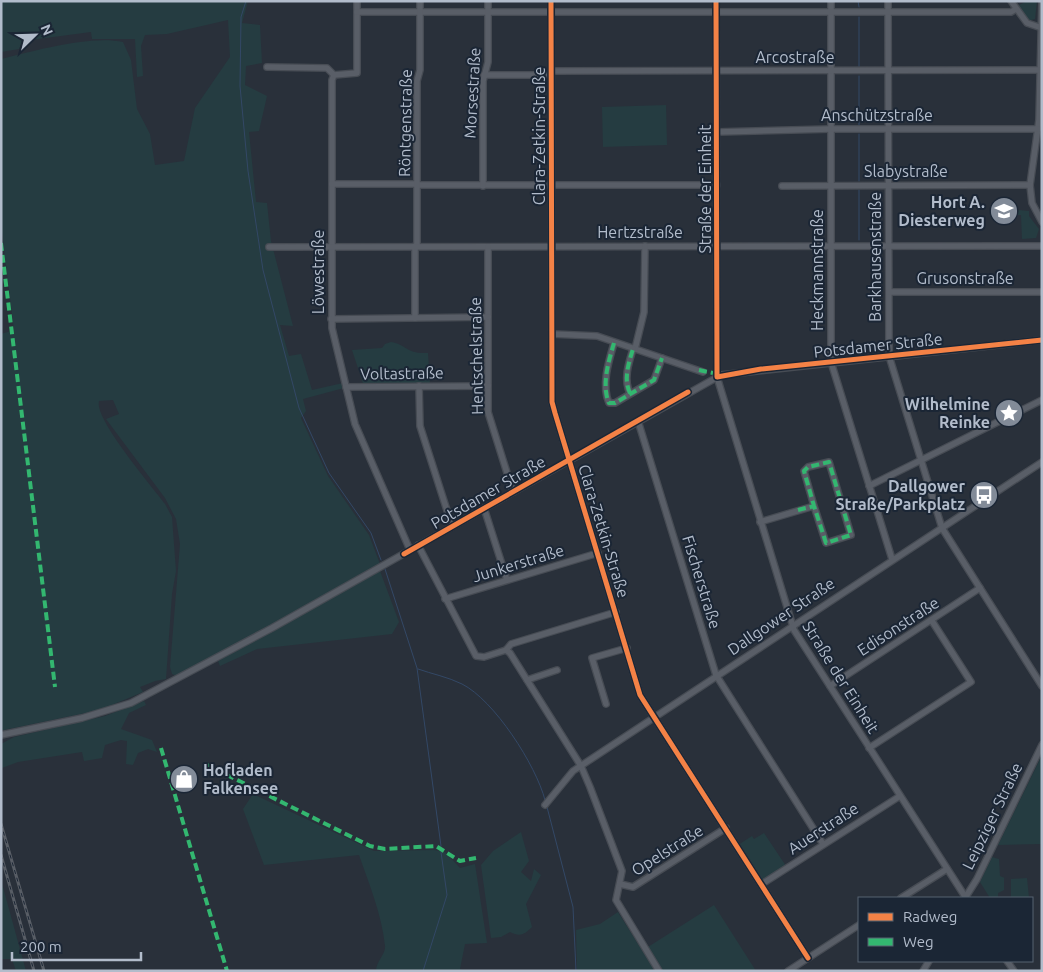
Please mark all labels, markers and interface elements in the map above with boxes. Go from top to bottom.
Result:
north arrow [10,10,60,60]
text: N [38,22,56,38]
street label: Morsestraße [461,47,483,139]
street label: Arcostraße [755,48,835,66]
street label: Clara-Zetkin-Straße [530,67,548,205]
street label: Röntgenstraße [395,69,415,177]
street label: Anschützstraße [821,106,933,124]
street label: Straße der Einheit [696,124,714,254]
street label: Slabystraße [864,162,948,180]
street label: Barkhausenstraße [866,192,884,322]
place label: Hort A. Diesterweg [898,193,985,229]
school or university icon: Hort A. Diesterweg [989,196,1019,226]
street label: Heckmannstraße [808,209,826,331]
street label: Hertzstraße [597,223,683,241]
street label: Löwestraße [309,230,327,314]
street label: Grusonstraße [916,269,1014,287]
street label: Hentschelstraße [466,297,486,415]
street label: Potsdamer Straße [813,329,943,361]
street label: Voltastraße [360,363,444,383]
place label: Wilhelmine Reinke [905,395,990,431]
place icon: Wilhelmine Reinke [994,398,1024,428]
street label: Potsdamer Straße [427,452,549,532]
street label: Clara-Zetkin-Straße [575,462,633,600]
place label: Dallgower Straße/Parkplatz [835,477,965,513]
bus stop icon: Dallgower Straße/Parkplatz [969,480,999,510]
street label: Fischerstraße [679,533,725,631]
street label: Junkerstraße [470,541,566,585]
street label: Dallgower Straße [724,574,838,658]
street label: Edisonstraße [854,593,942,659]
street label: Straße der Einheit [799,617,883,737]
street label: Leipziger Straße [958,760,1026,872]
place label: Hofladen Falkensee [203,761,278,797]
shop icon: Hofladen Falkensee [169,764,199,794]
street label: Auerstraße [784,799,862,857]
street label: Opelstraße [628,821,706,879]
legend [858,897,1033,962]
text: Radweg [903,908,957,925]
scale bar [12,930,141,962]
text: Weg [903,933,934,950]
text: 200 m [20,938,62,955]

